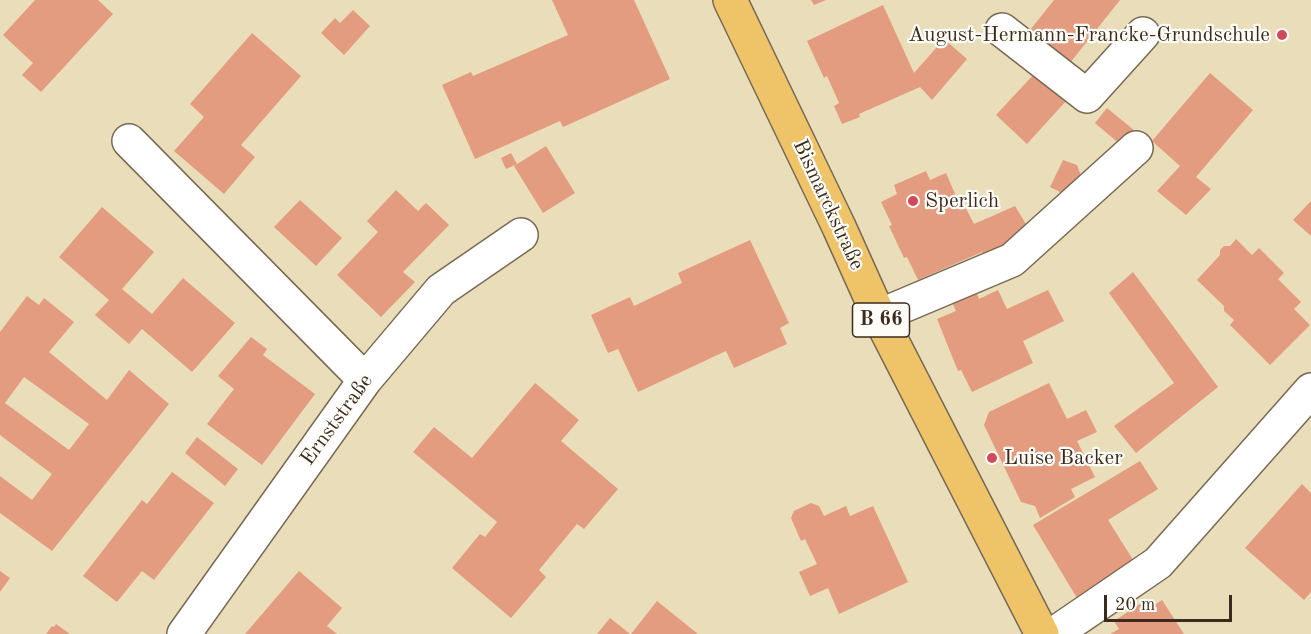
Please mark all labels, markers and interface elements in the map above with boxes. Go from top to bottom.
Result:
place label: August-Hermann-Francke-Grundschule [908,22,1270,48]
marker: August-Hermann-Francke-Grundschule [1275,28,1289,42]
street label: Bismarckstraße [787,136,869,274]
place label: Sperlich [925,188,999,214]
marker: Sperlich [906,194,920,208]
road number: B 66 [852,303,910,337]
street label: Ernststraße [295,369,379,471]
place label: Luise Backer [1004,445,1123,471]
marker: Luise Backer [985,451,999,465]
scale bar [1107,583,1234,621]
text: 20 m [1115,596,1155,614]

